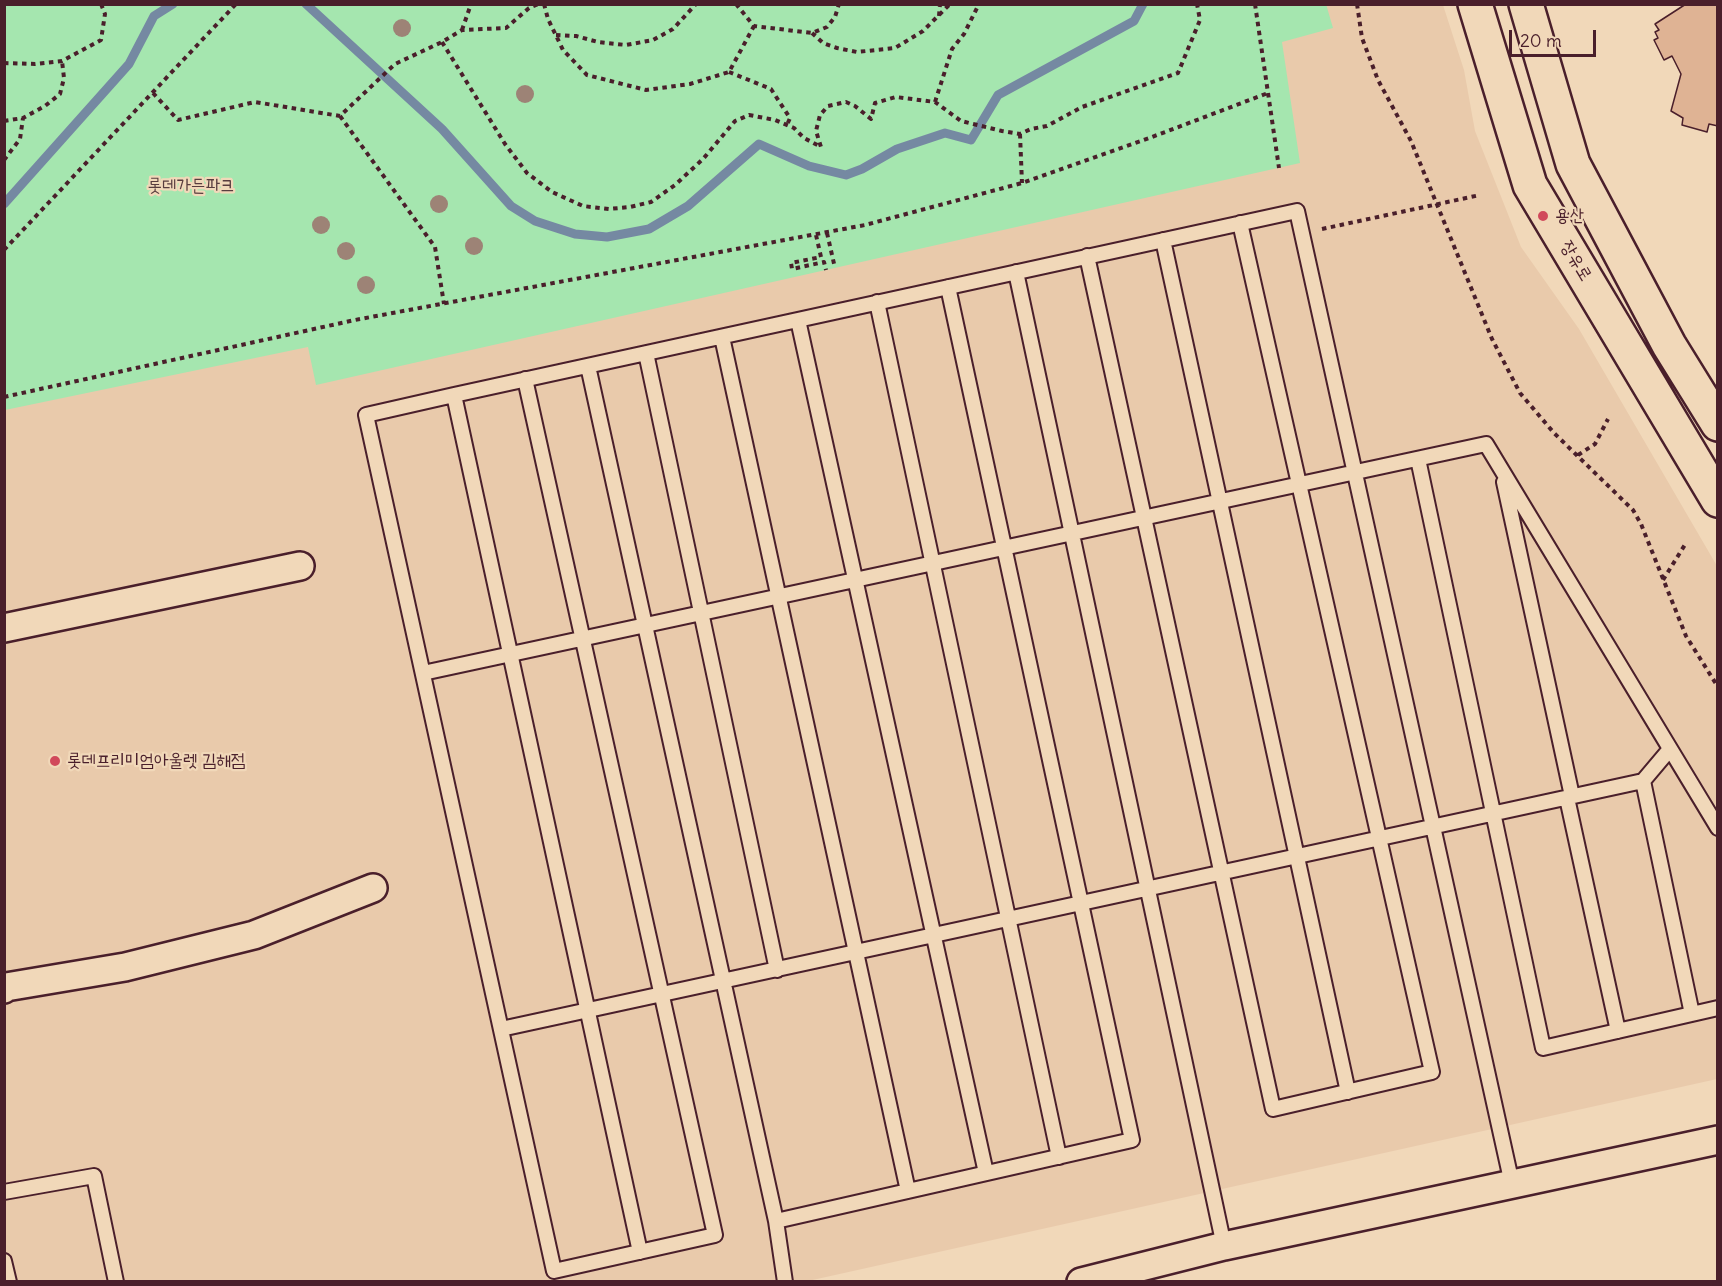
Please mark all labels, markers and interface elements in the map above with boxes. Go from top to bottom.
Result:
scale bar [1512,18,1599,56]
text: 20 m [1520,29,1562,52]
park label: 롯데가든파크 [148,175,234,197]
place label: 용산 [1555,205,1584,227]
marker: 용산 [1536,209,1550,223]
street label: 장유로 [1556,237,1596,285]
place label: 롯데프리미엄아울렛 김해점 [67,750,245,772]
marker: 롯데프리미엄아울렛 김해점 [48,754,62,768]

